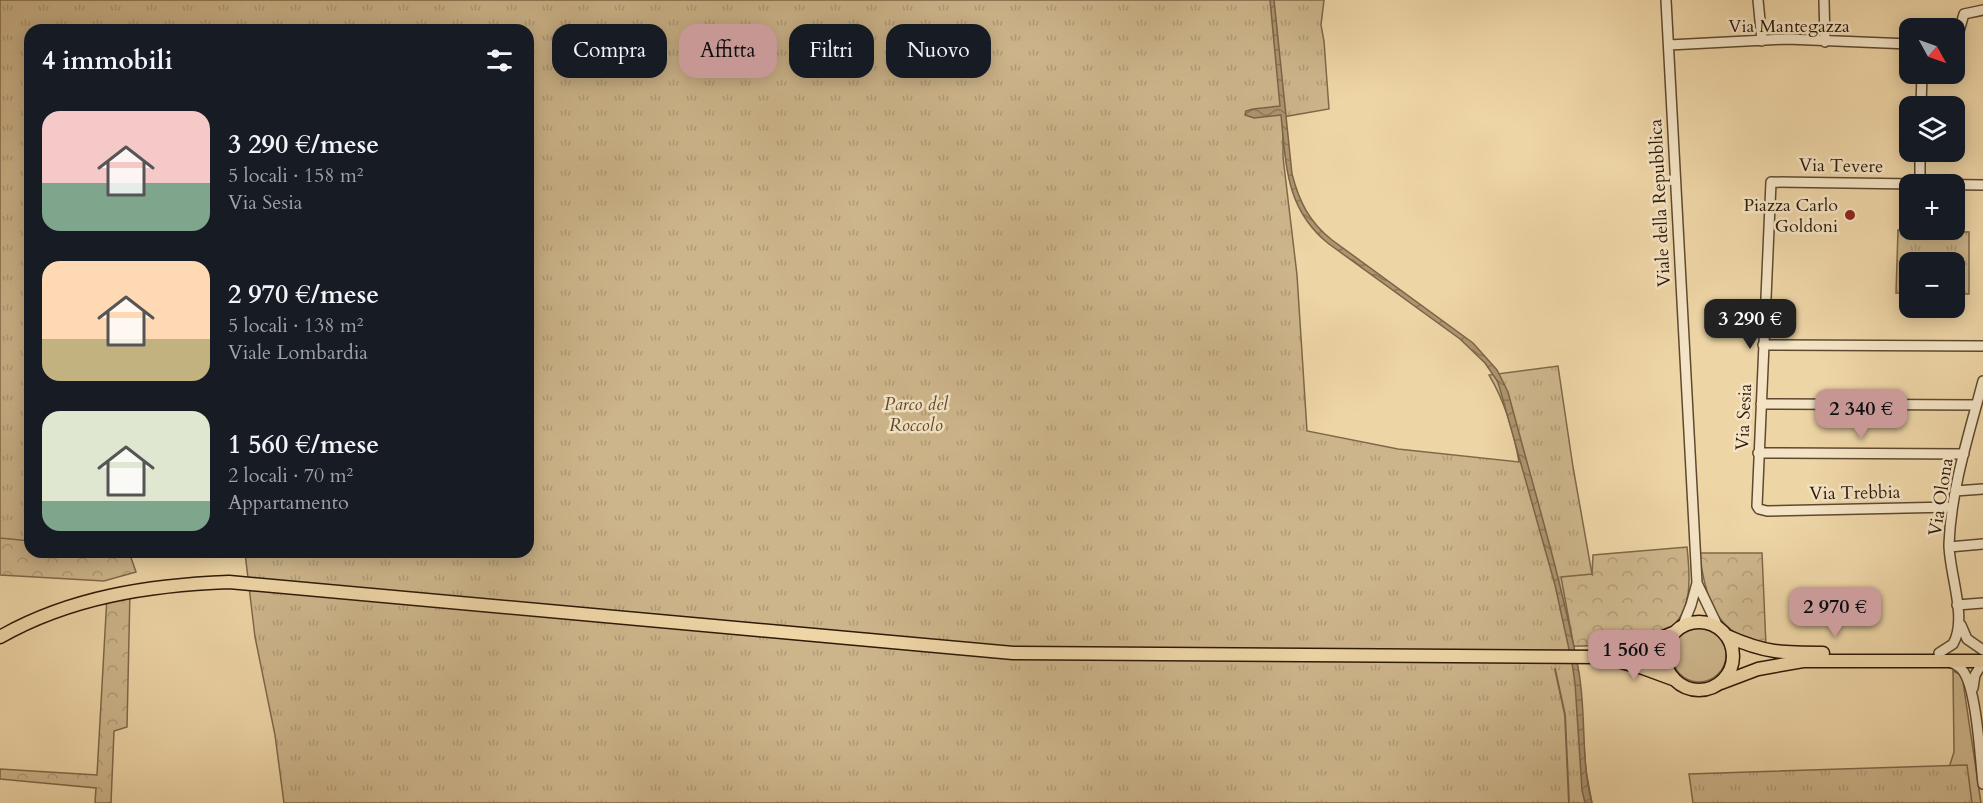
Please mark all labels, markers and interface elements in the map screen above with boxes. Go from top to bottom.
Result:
street label: Via Mantegazza [1728,14,1850,39]
north arrow [1899,18,1965,84]
map controls [1899,18,1965,318]
chip: Compra [552,24,667,78]
chip: Affitta [679,24,777,78]
chip: Filtri [789,24,874,78]
chip: Nuovo [886,24,991,78]
text: 4 immobili [42,43,173,78]
icon: filters [483,44,516,77]
button: layers [1899,96,1965,162]
street label: Viale della Repubblica [1643,118,1677,288]
text: 3 290 €/mese [228,127,379,162]
icon: home [90,135,162,207]
street label: Via Tevere [1799,153,1883,179]
text: 5 locali · 158 m² [228,162,364,189]
button: + [1899,174,1965,240]
text: Via Sesia [228,189,302,216]
place label: Piazza Carlo Goldoni [1743,193,1838,239]
marker: Piazza Carlo Goldoni [1843,208,1857,222]
button: − [1899,252,1965,318]
text: 2 970 €/mese [228,277,379,312]
icon: home [90,285,162,357]
pin: 3 290 € [1695,299,1805,350]
text: 3 290 € [1718,305,1782,332]
text: 5 locali · 138 m² [228,312,364,339]
text: Viale Lombardia [228,339,368,366]
street label: Via Sesia [1730,383,1758,451]
pin: 2 340 € [1806,389,1916,440]
park label: Parco del Roccolo [884,392,949,438]
text: 2 340 € [1829,395,1893,422]
text: 1 560 €/mese [228,427,379,462]
icon: home [90,435,162,507]
street label: Via Olona [1922,456,1960,538]
text: 2 locali · 70 m² [228,462,353,489]
street label: Via Trebbia [1809,480,1901,506]
text: Appartamento [228,489,349,516]
pin: 2 970 € [1780,587,1890,638]
text: 2 970 € [1803,593,1867,620]
pin: 1 560 € [1579,630,1689,681]
text: 1 560 € [1602,636,1666,663]

